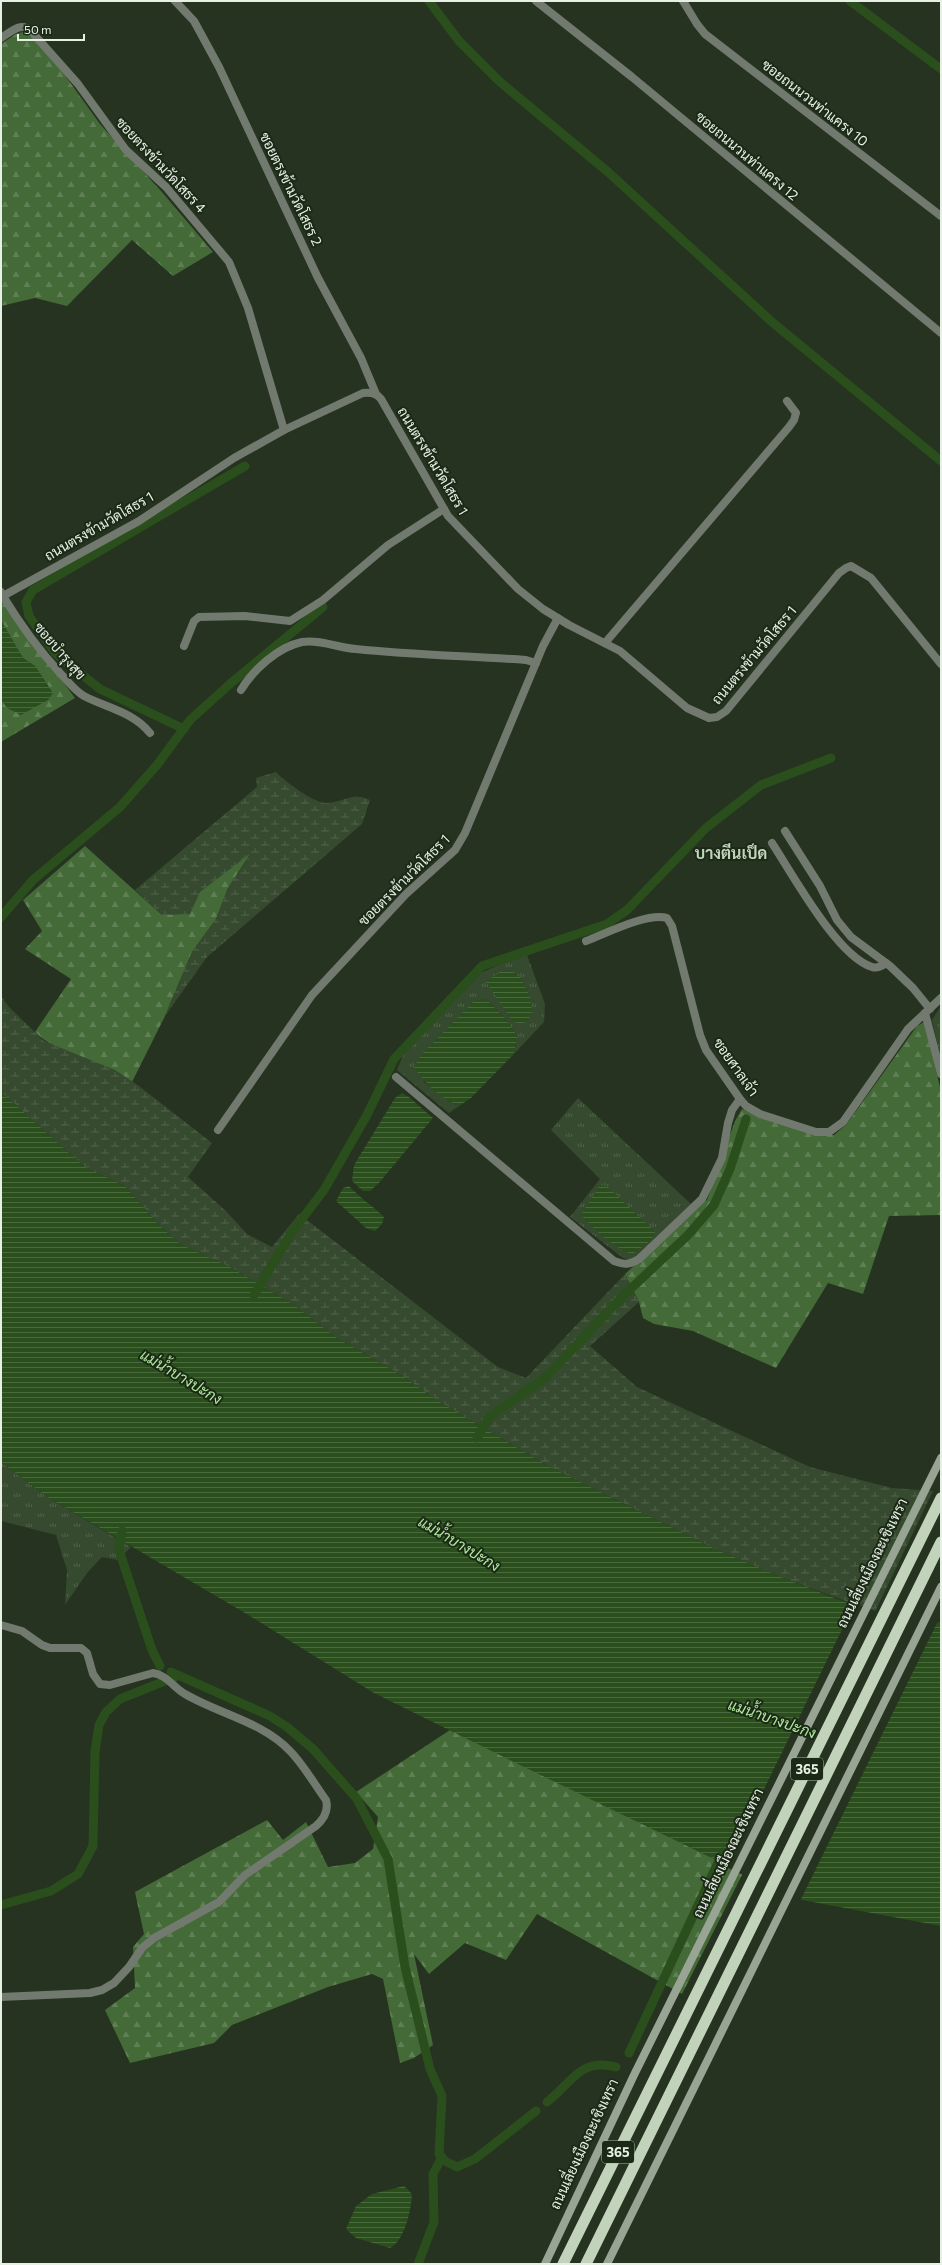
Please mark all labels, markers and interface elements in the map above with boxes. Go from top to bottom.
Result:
scale bar [18,16,84,42]
text: 50 m [24,22,52,36]
street label: ซอยถนนวนท่าแครง 10 [759,56,872,149]
street label: ซอยถนนวนท่าแครง 12 [692,108,802,204]
street label: ซอยตรงข้ามวัดโสธร 4 [113,113,210,216]
street label: ซอยตรงข้ามวัดโสธร 2 [257,129,326,248]
street label: ถนนตรงข้ามวัดโสธร 1 [394,404,472,518]
street label: ถนนตรงข้ามวัดโสธร 1 [41,487,156,564]
street label: ถนนตรงข้ามวัดโสธร 1 [708,602,800,707]
street label: ซอยบำรุงสุข [29,619,90,684]
street label: ซอยตรงข้ามวัดโสธร 1 [354,830,453,929]
district label: บางตีนเป็ด [695,843,767,862]
street label: ซอยศาลเจ้า [710,1034,763,1099]
water label: แม่น้ำบางปะกง [138,1342,227,1408]
street label: ถนนเลี่ยงเมืองฉะเชิงเทรา [830,1494,910,1630]
water label: แม่น้ำบางปะกง [416,1509,505,1575]
water label: แม่น้ำบางปะกง [726,1692,820,1742]
road number: 365 [791,1758,823,1780]
street label: ถนนเลี่ยงเมืองฉะเชิงเทรา [686,1784,766,1920]
street label: ถนนเลี่ยงเมืองฉะเชิงเทรา [543,2075,621,2212]
road number: 365 [602,2141,634,2163]

